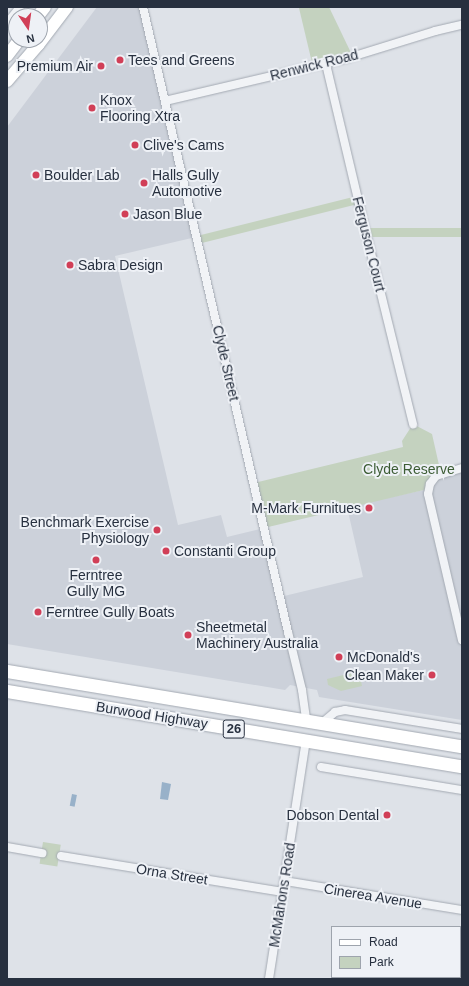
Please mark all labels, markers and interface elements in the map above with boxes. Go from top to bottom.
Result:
north arrow [8,8,48,48]
text: N [25,32,36,45]
street label: Renwick Road [268,46,360,84]
place label: Tees and Greens [128,52,235,68]
marker: Tees and Greens [115,55,125,65]
place label: Premium Air [16,58,93,74]
marker: Premium Air [96,61,106,71]
place label: Knox Flooring Xtra [100,92,180,124]
marker: Knox Flooring Xtra [87,103,97,113]
place label: Clive's Cams [143,137,224,153]
marker: Clive's Cams [130,140,140,150]
place label: Boulder Lab [44,167,120,183]
place label: Halls Gully Automotive [152,167,222,200]
marker: Boulder Lab [31,170,41,180]
marker: Halls Gully Automotive [139,178,149,188]
street label: Ferguson Court [349,195,389,293]
place label: Jason Blue [133,206,202,222]
marker: Jason Blue [120,209,130,219]
place label: Sabra Design [78,257,163,273]
marker: Sabra Design [65,260,75,270]
street label: Clyde Street [209,324,243,402]
park label: Clyde Reserve [363,461,455,477]
place label: M-Mark Furnitues [251,500,361,516]
marker: M-Mark Furnitues [364,503,374,513]
place label: Benchmark Exercise Physiology [21,514,149,546]
marker: Benchmark Exercise Physiology [152,525,162,535]
place label: Constanti Group [174,543,276,559]
marker: Constanti Group [161,546,171,556]
marker: Ferntree Gully MG [91,555,101,565]
place label: Ferntree Gully MG [67,567,125,600]
place label: Ferntree Gully Boats [46,604,174,620]
marker: Ferntree Gully Boats [33,607,43,617]
place label: Sheetmetal Machinery Australia [196,619,319,652]
marker: Sheetmetal Machinery Australia [183,630,193,640]
place label: McDonald's [347,649,420,665]
marker: McDonald's [334,652,344,662]
place label: Clean Maker [345,667,424,683]
marker: Clean Maker [427,670,437,680]
street label: Burwood Highway [95,698,209,732]
road number: 26 [222,718,246,740]
place label: Dobson Dental [286,807,379,823]
marker: Dobson Dental [382,810,392,820]
street label: McMahons Road [265,841,299,949]
street label: Orna Street [135,860,209,888]
street label: Cinerea Avenue [322,880,424,912]
legend [331,926,461,978]
text: Road [369,935,398,949]
text: Park [369,955,394,969]

